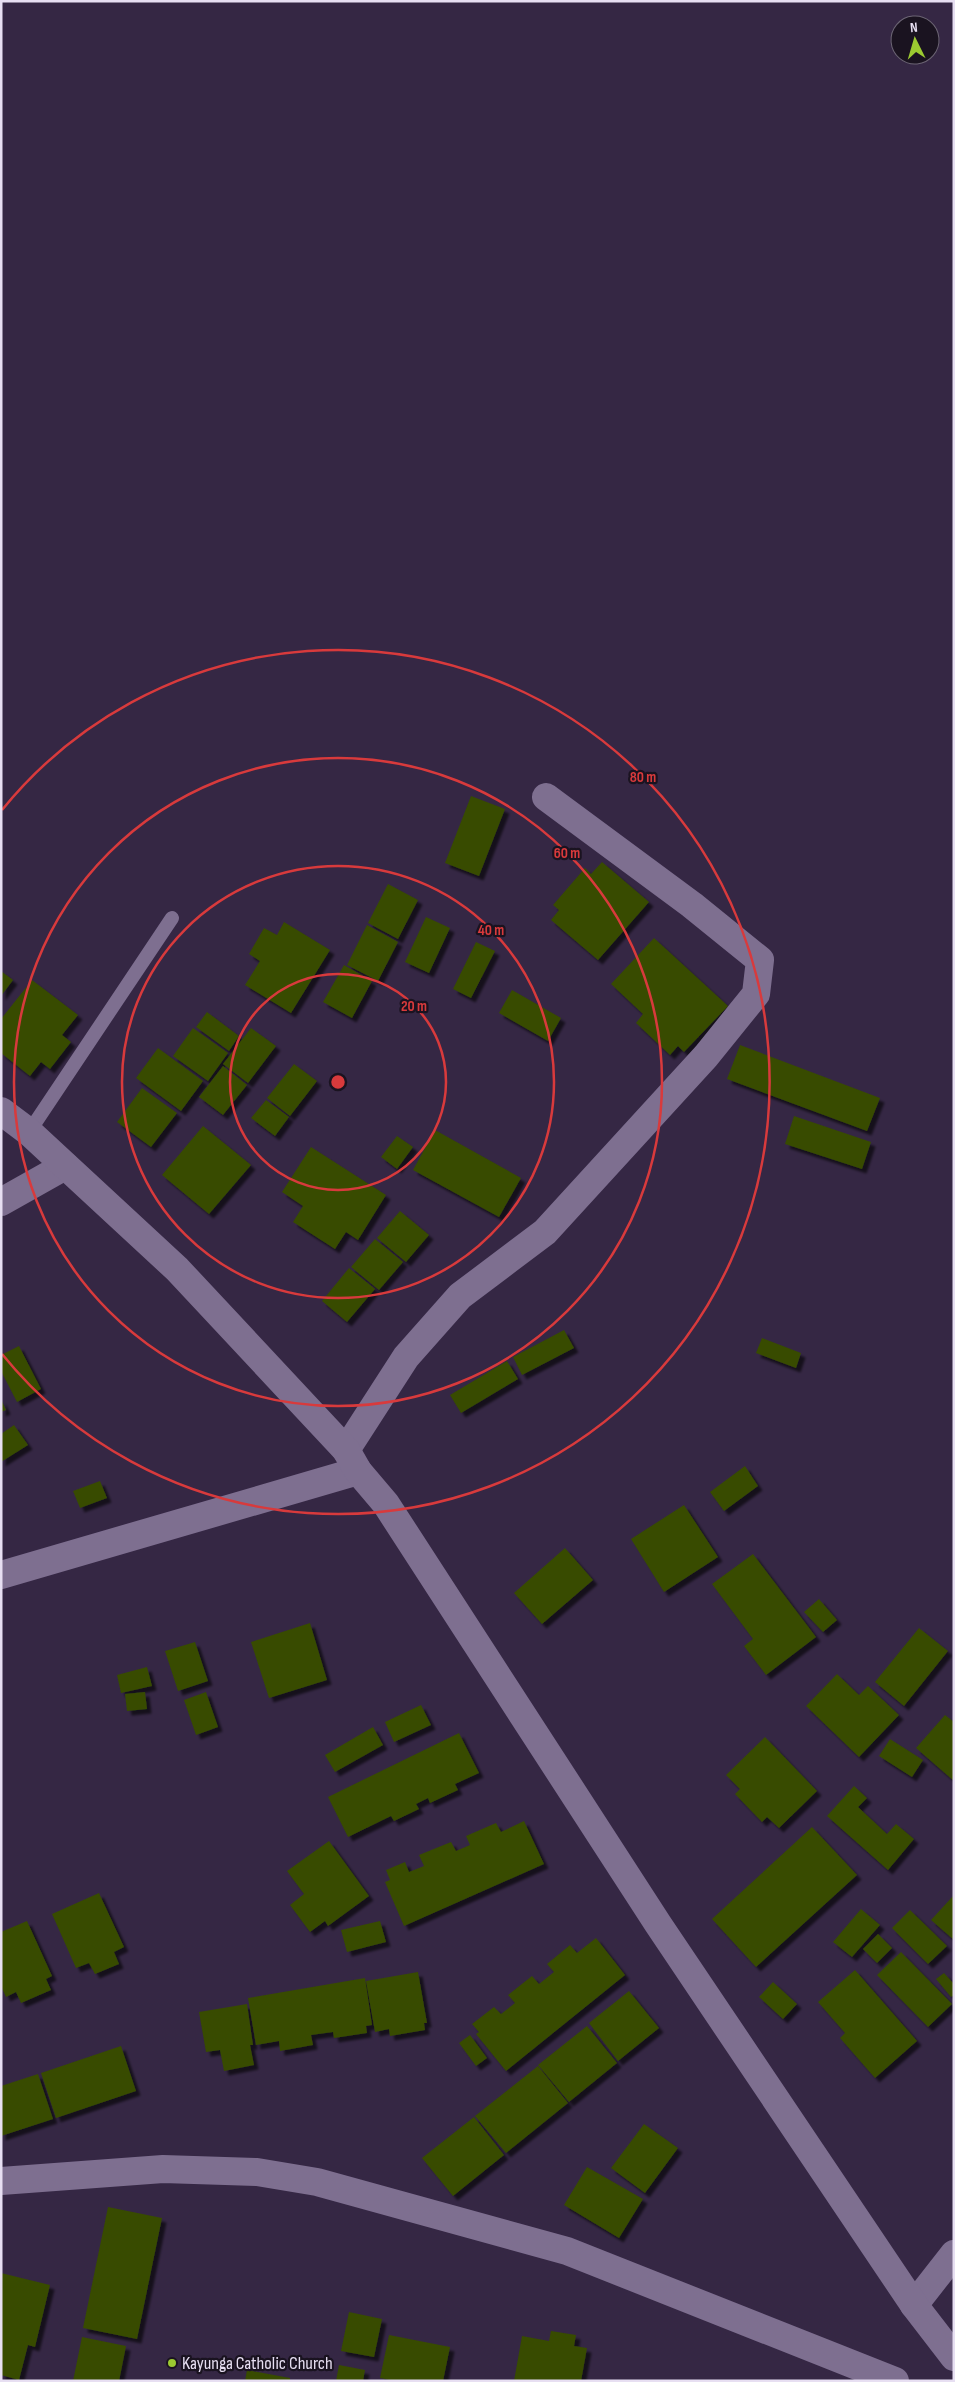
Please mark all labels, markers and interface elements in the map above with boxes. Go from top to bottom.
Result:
north arrow [890,15,940,65]
text: N [909,19,918,36]
text: 80 m [630,768,656,787]
text: 60 m [554,844,580,863]
text: 40 m [478,921,504,940]
text: 20 m [401,997,427,1016]
centre of rings [329,1073,347,1091]
place label: Kayunga Catholic Church [182,2353,333,2374]
marker: Kayunga Catholic Church [166,2357,178,2369]

